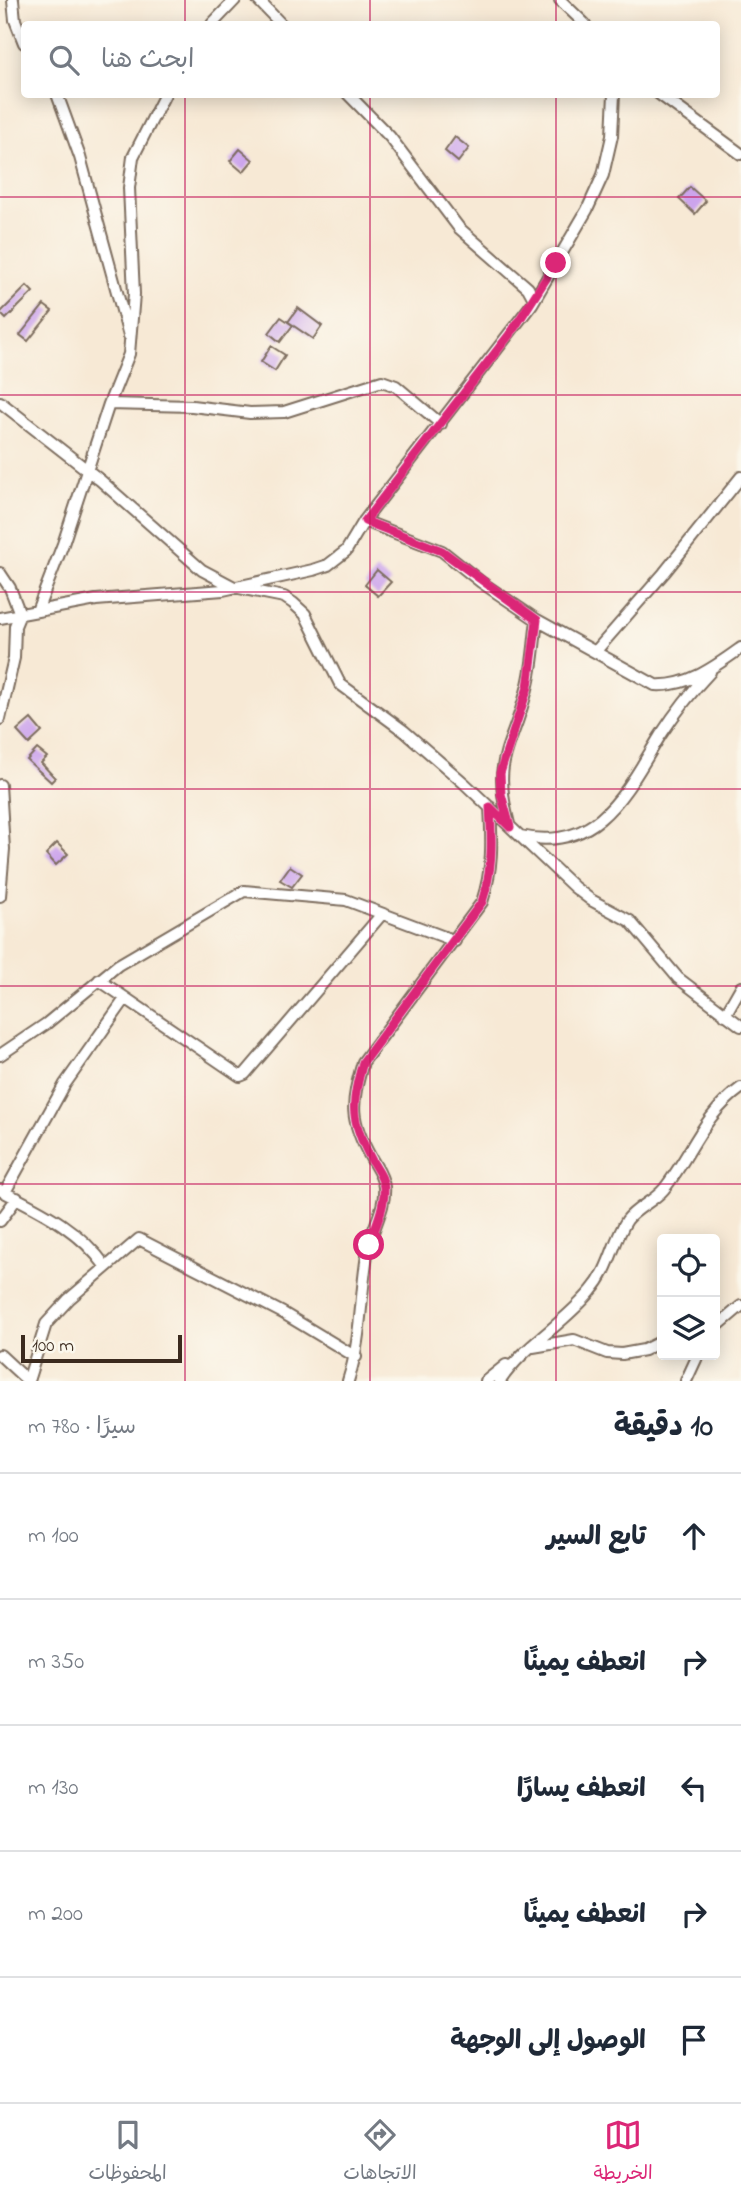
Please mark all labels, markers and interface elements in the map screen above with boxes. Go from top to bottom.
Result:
search box [21,21,720,98]
icon: search [45,41,83,79]
text: ابحث هنا [101,42,194,80]
route end [540,247,571,278]
route start [353,1229,384,1260]
map controls [657,1234,720,1360]
button: locate [657,1234,720,1297]
button: layers [657,1297,720,1360]
scale bar [21,1332,182,1364]
text: 100 m [32,1333,74,1360]
text: 10 دقيقة [614,1406,713,1450]
text: سيرًا · 780 m [28,1411,136,1444]
icon: ahead [675,1517,713,1555]
text: تابع السير [547,1519,646,1557]
text: 100 m [28,1520,79,1553]
icon: right [675,1643,713,1681]
text: انعطف يمينًا [523,1645,646,1683]
text: 350 m [28,1646,84,1679]
icon: left [675,1769,713,1807]
text: انعطف يسارًا [517,1771,646,1809]
text: 130 m [28,1772,78,1805]
icon: right [675,1895,713,1933]
text: انعطف يمينًا [523,1897,646,1935]
text: 200 m [28,1898,83,1931]
icon: arrive [675,2021,713,2059]
text: الوصول إلى الوجهة [450,2023,646,2061]
tab: المحفوظات [88,2116,167,2189]
tab: الاتجاهات [343,2116,417,2189]
tab: الخريطة [593,2116,653,2189]

